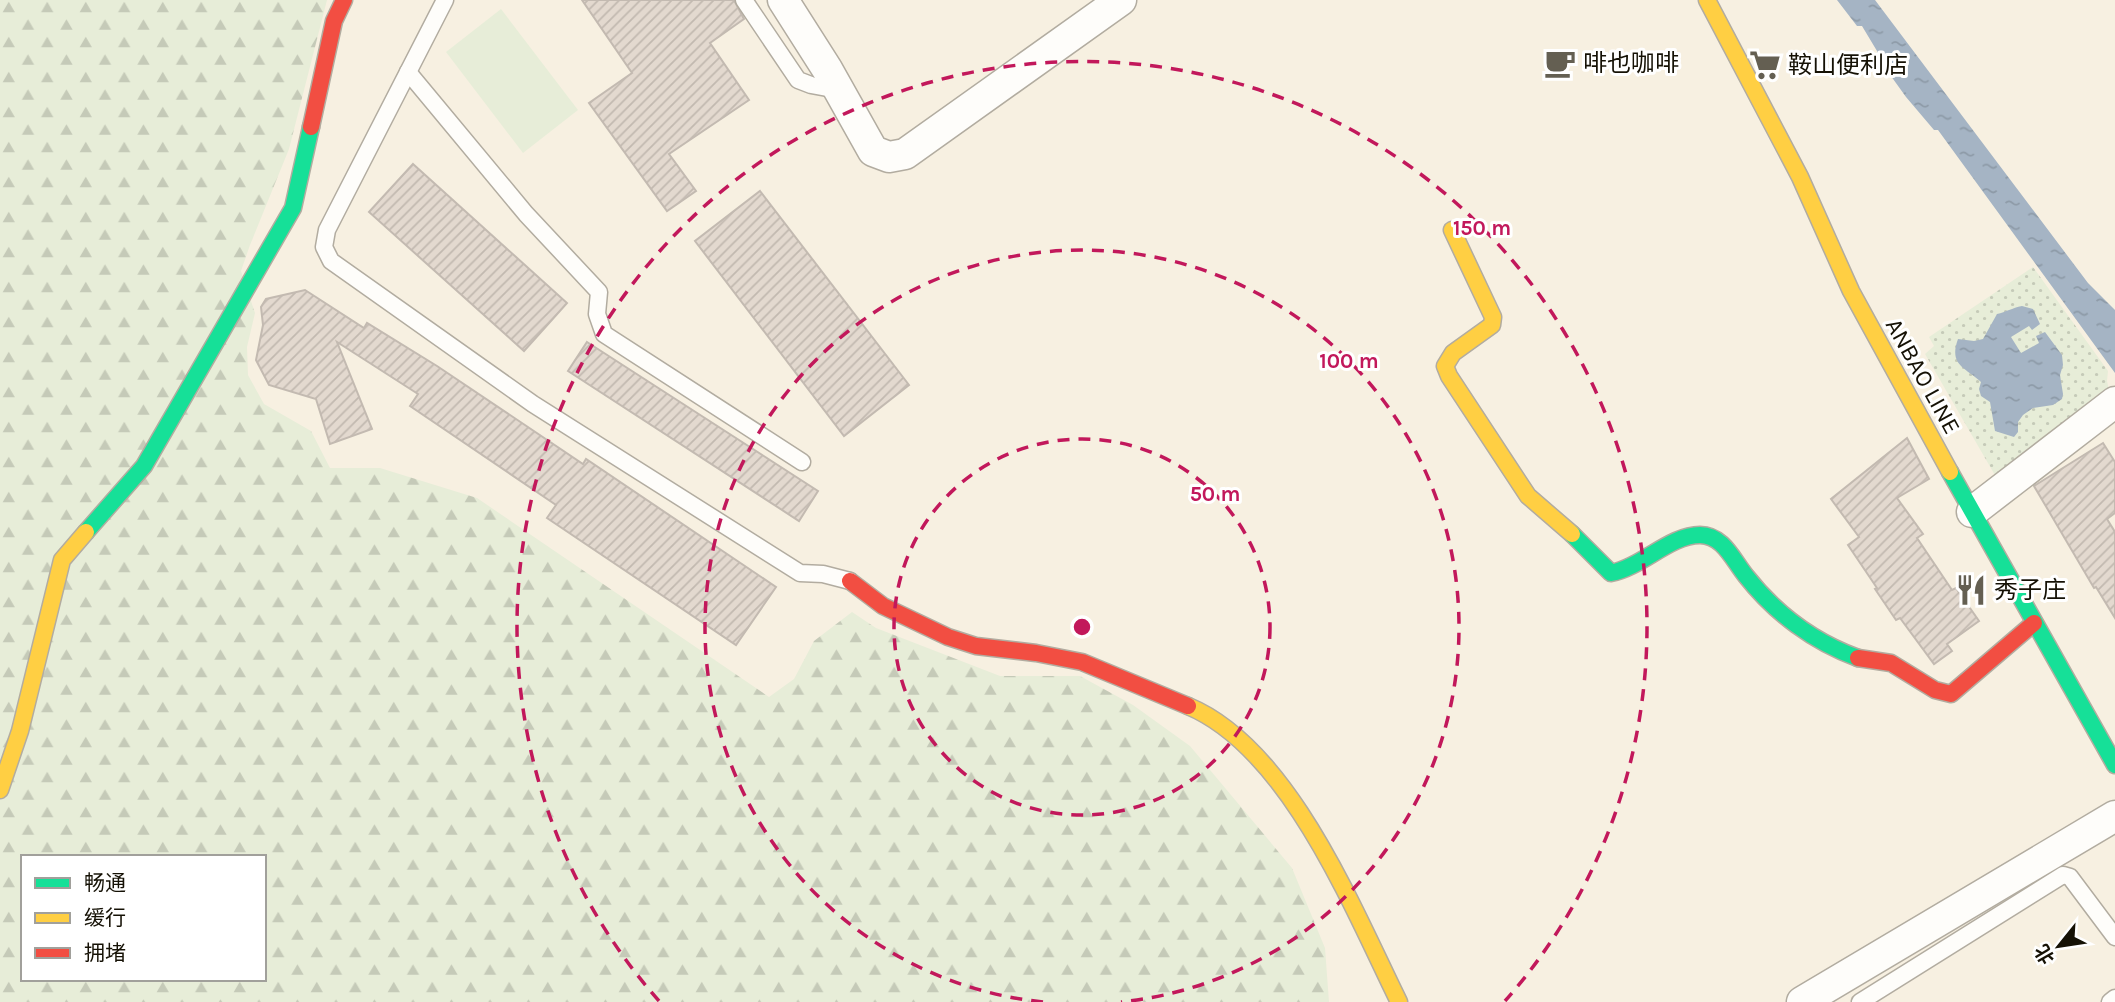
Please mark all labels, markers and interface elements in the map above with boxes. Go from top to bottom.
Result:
cafe icon: 啡也咖啡 [1543,46,1577,80]
supermarket icon: 鞍山便利店 [1748,48,1782,82]
place label: 啡也咖啡 [1583,49,1679,77]
place label: 鞍山便利店 [1788,51,1908,79]
text: 150 m [1453,216,1511,240]
street label: ANBAO LINE [1880,313,1966,439]
text: 100 m [1319,349,1379,373]
text: 50 m [1190,482,1240,506]
restaurant icon: 秀子庄 [1954,573,1988,607]
place label: 秀子庄 [1994,576,2066,604]
centre of rings [1070,615,1094,639]
legend [21,855,266,981]
text: 畅通 [84,871,126,895]
text: 缓行 [84,906,126,930]
north arrow [2024,911,2094,981]
text: 北 [2031,940,2059,968]
text: 拥堵 [84,941,126,965]

